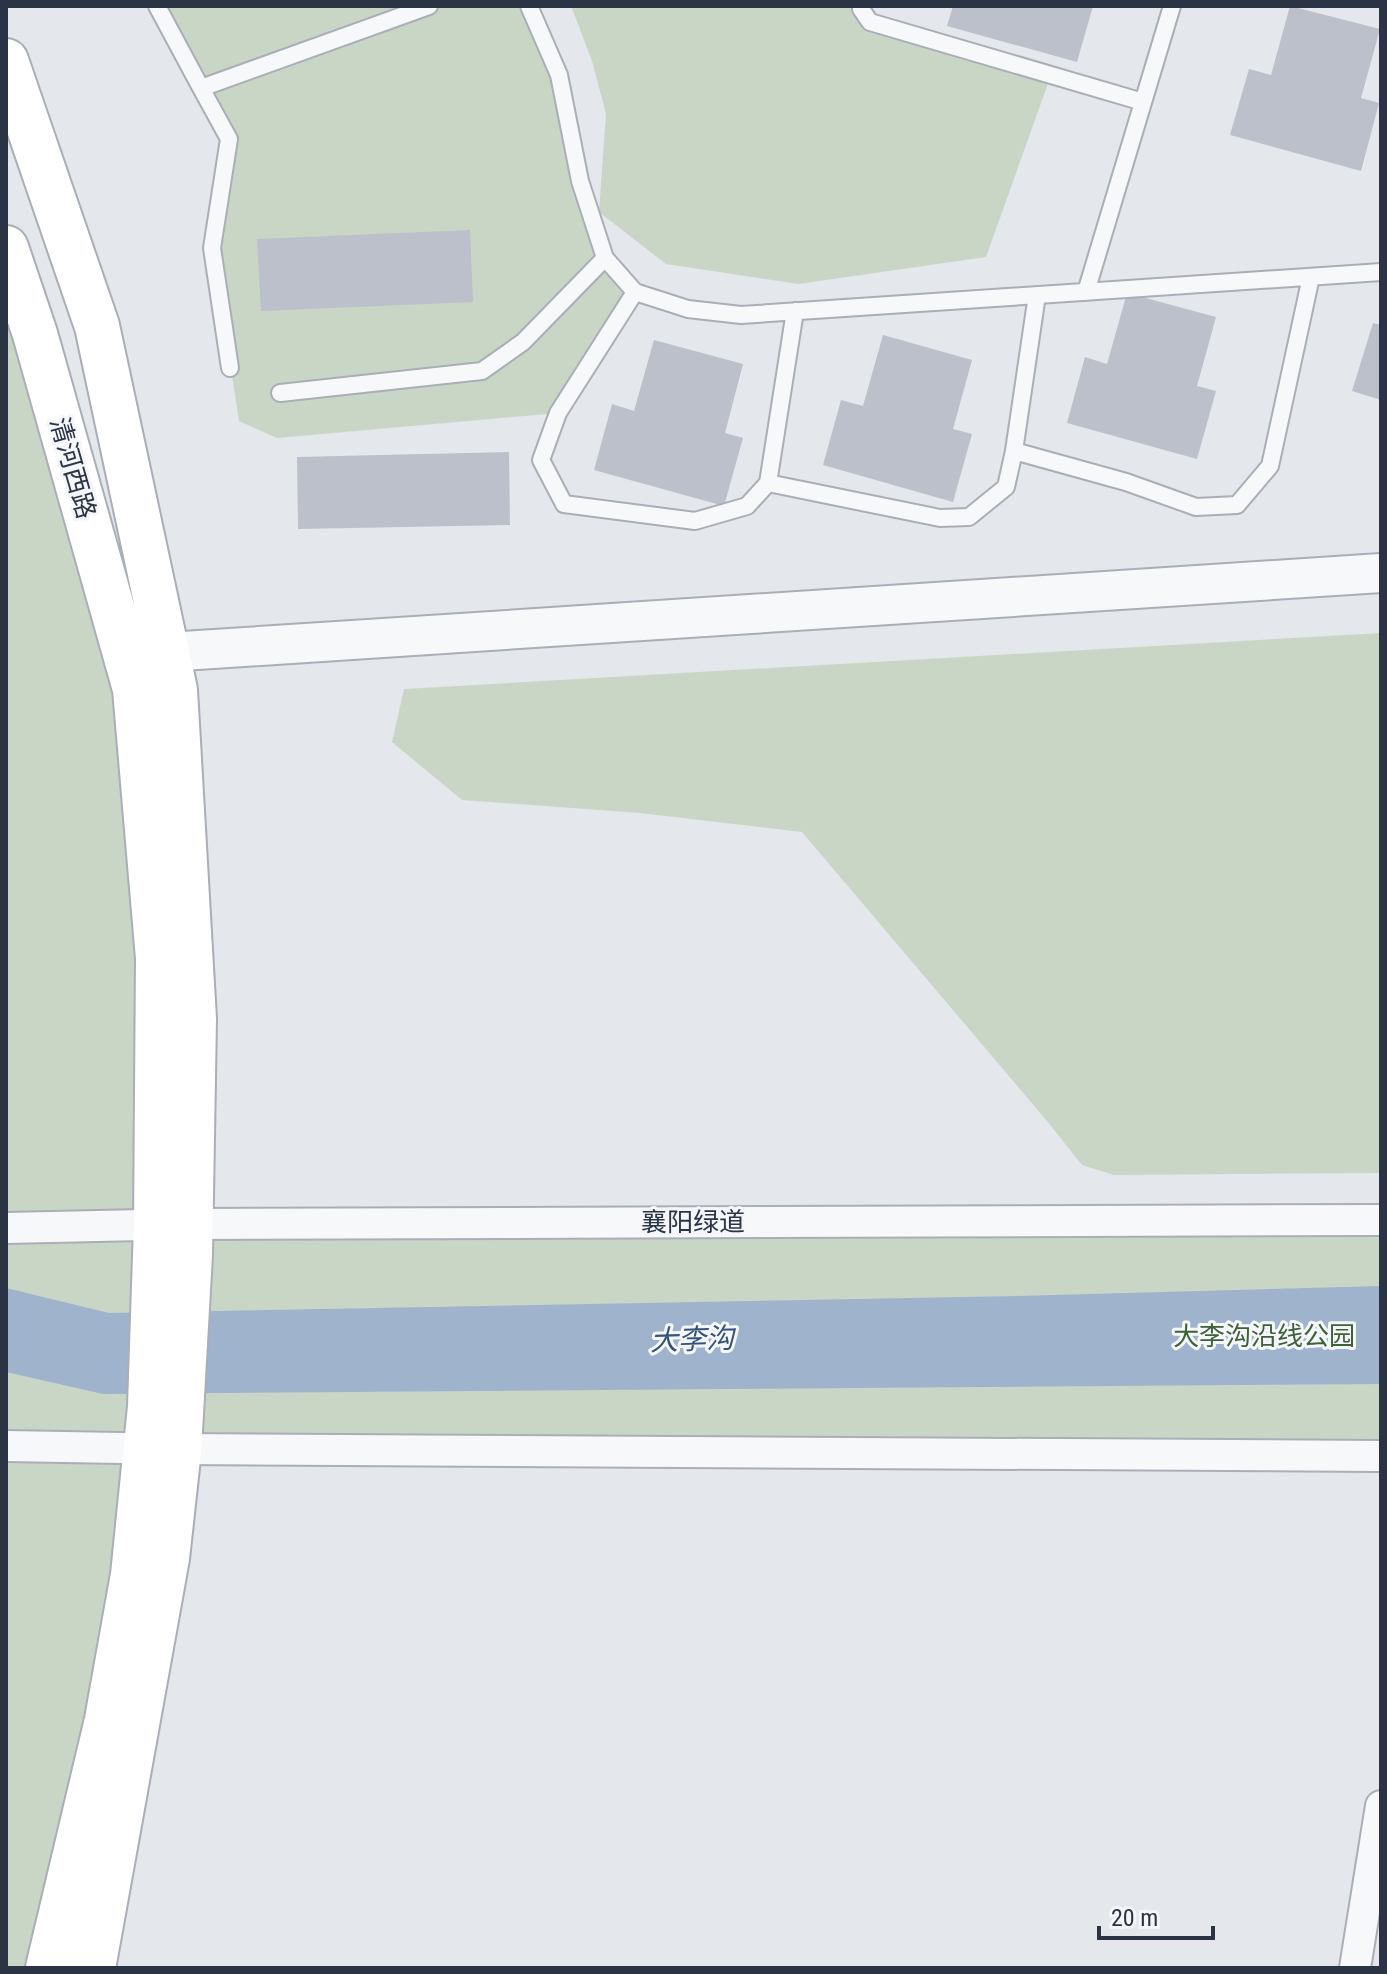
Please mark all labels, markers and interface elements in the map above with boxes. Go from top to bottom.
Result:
street label: 清河西路 [44,414,102,522]
street label: 襄阳绿道 [641,1207,745,1237]
water label: 大李沟 [649,1321,738,1357]
park label: 大李沟沿线公园 [1173,1321,1355,1351]
scale bar [1099,1890,1213,1940]
text: 20 m [1111,1904,1158,1932]

